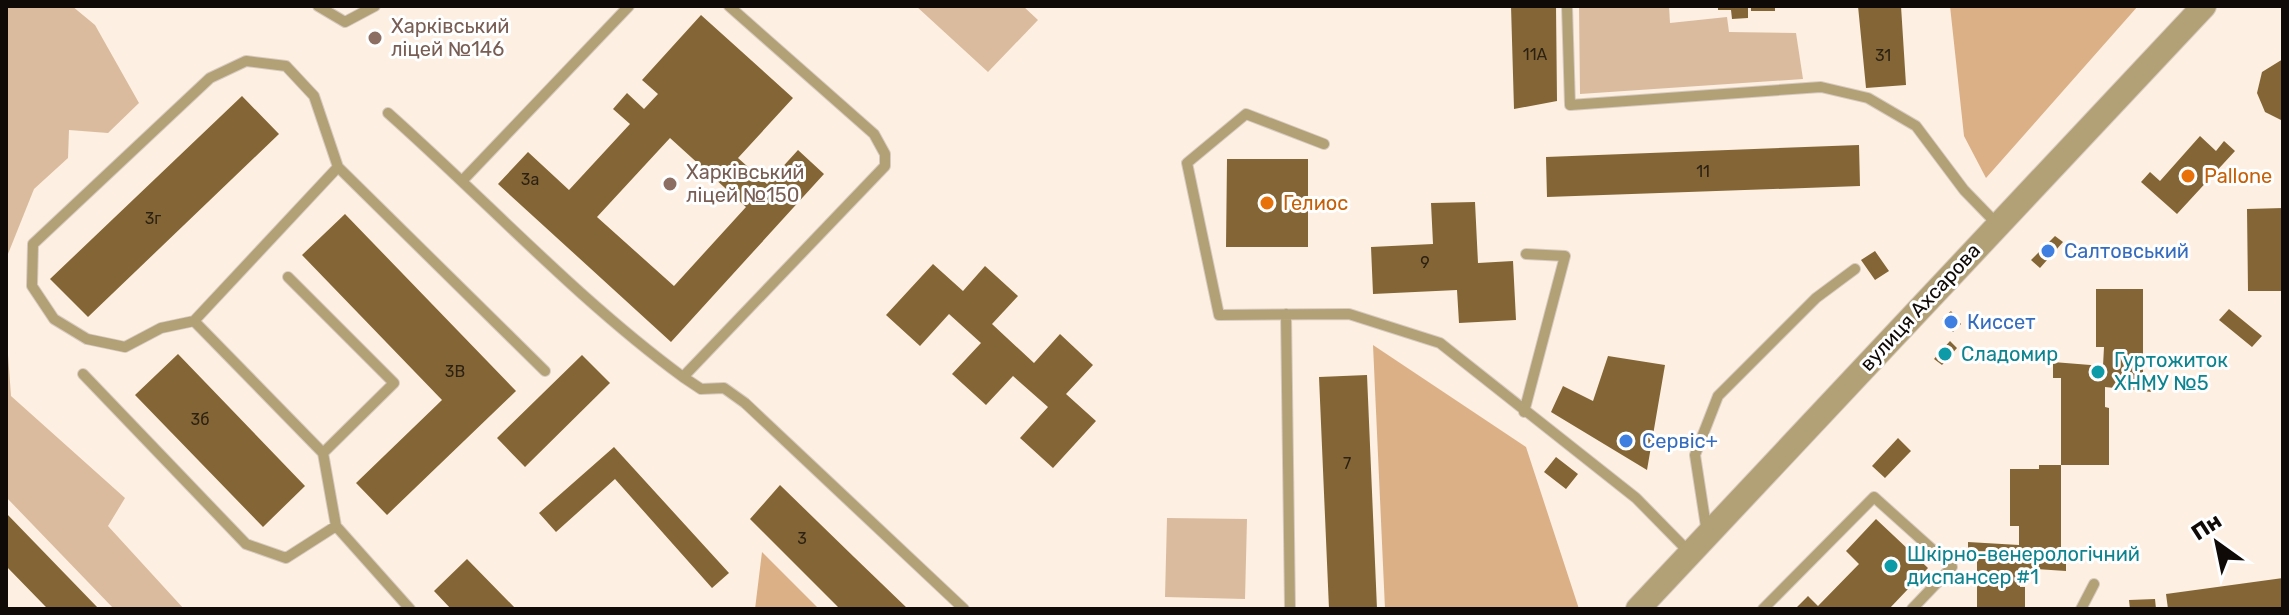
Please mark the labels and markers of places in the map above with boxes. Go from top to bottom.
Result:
place label: Харківський ліцей №146 [391,14,510,61]
marker: Харківський ліцей №146 [366,29,384,47]
place label: Харківський ліцей №150 [686,160,805,207]
place label: Pallone [2204,164,2272,188]
marker: Pallone [2179,167,2197,185]
marker: Харківський ліцей №150 [661,175,679,193]
place label: Гелиос [1283,191,1348,215]
marker: Гелиос [1258,194,1276,212]
place label: Салтовський [2064,239,2189,263]
marker: Салтовський [2039,242,2057,260]
place label: Киссет [1967,310,2036,334]
marker: Киссет [1942,313,1960,331]
place label: Сладомир [1961,342,2058,366]
marker: Сладомир [1936,345,1954,363]
place label: Гуртожиток ХНМУ №5 [2114,348,2228,395]
marker: Гуртожиток ХНМУ №5 [2089,363,2107,381]
place label: Сервіс+ [1642,429,1718,453]
marker: Сервіс+ [1617,432,1635,450]
place label: Шкірно-венерологічний диспансер #1 [1907,542,2140,589]
marker: Шкірно-венерологічний диспансер #1 [1882,557,1900,575]

